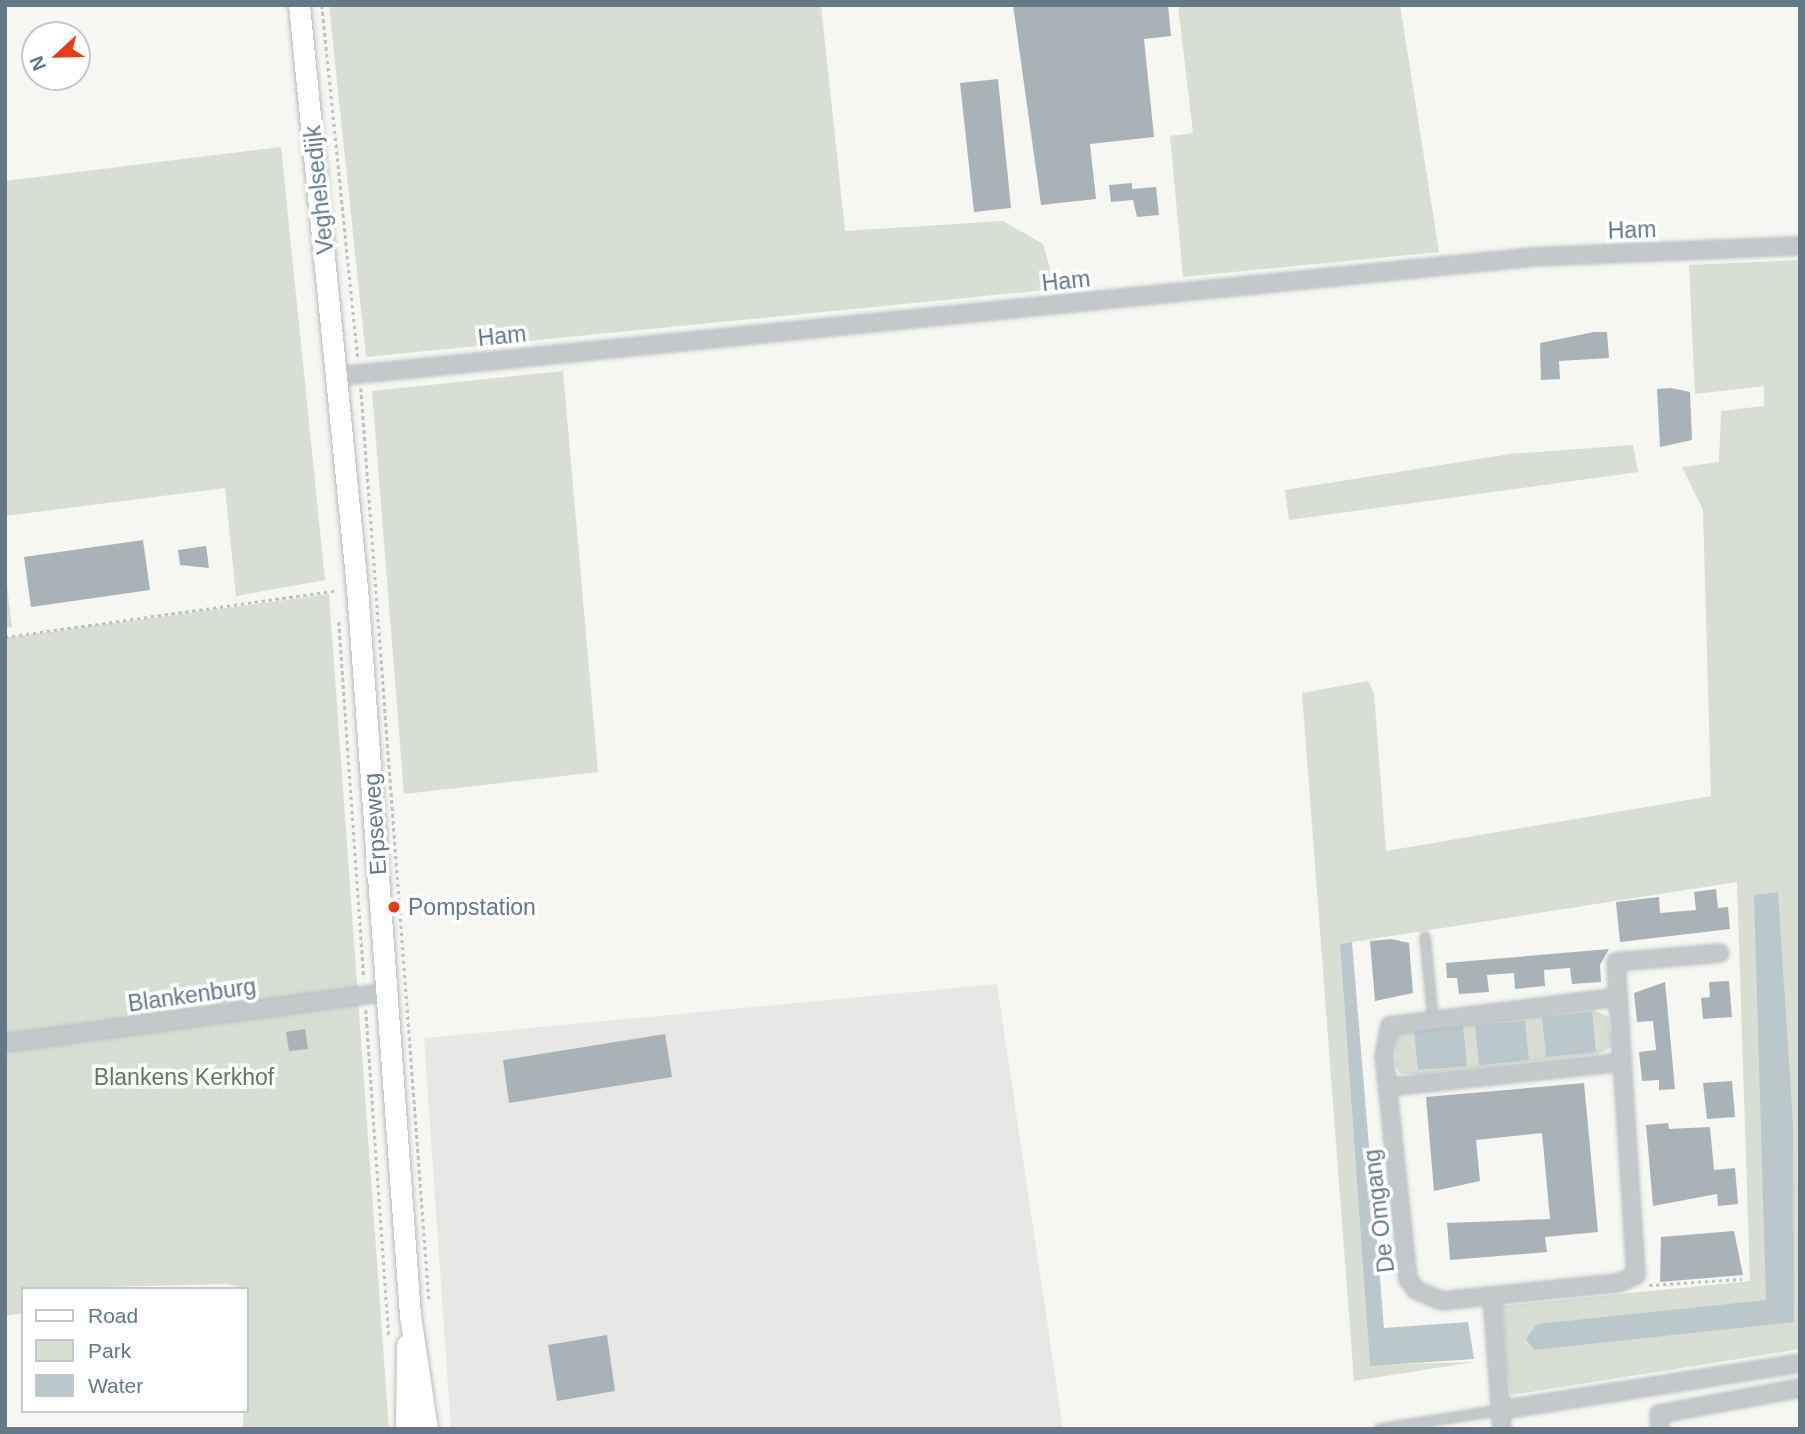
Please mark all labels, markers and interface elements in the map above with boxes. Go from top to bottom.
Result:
north arrow [21,21,91,91]
text: N [26,53,50,74]
street label: Veghelsedijk [299,124,339,256]
street label: Ham [1607,215,1657,245]
street label: Ham [1040,265,1092,297]
street label: Ham [476,320,528,352]
street label: Erpseweg [358,772,392,876]
place label: Pompstation [408,893,536,921]
marker: Pompstation [386,899,402,915]
street label: Blankenburg [126,972,258,1018]
park label: Blankens Kerkhof [94,1063,274,1091]
street label: De Omgang [1358,1148,1400,1274]
legend [21,1287,248,1413]
text: Road [88,1304,138,1327]
text: Park [88,1339,131,1362]
text: Water [88,1374,143,1397]

